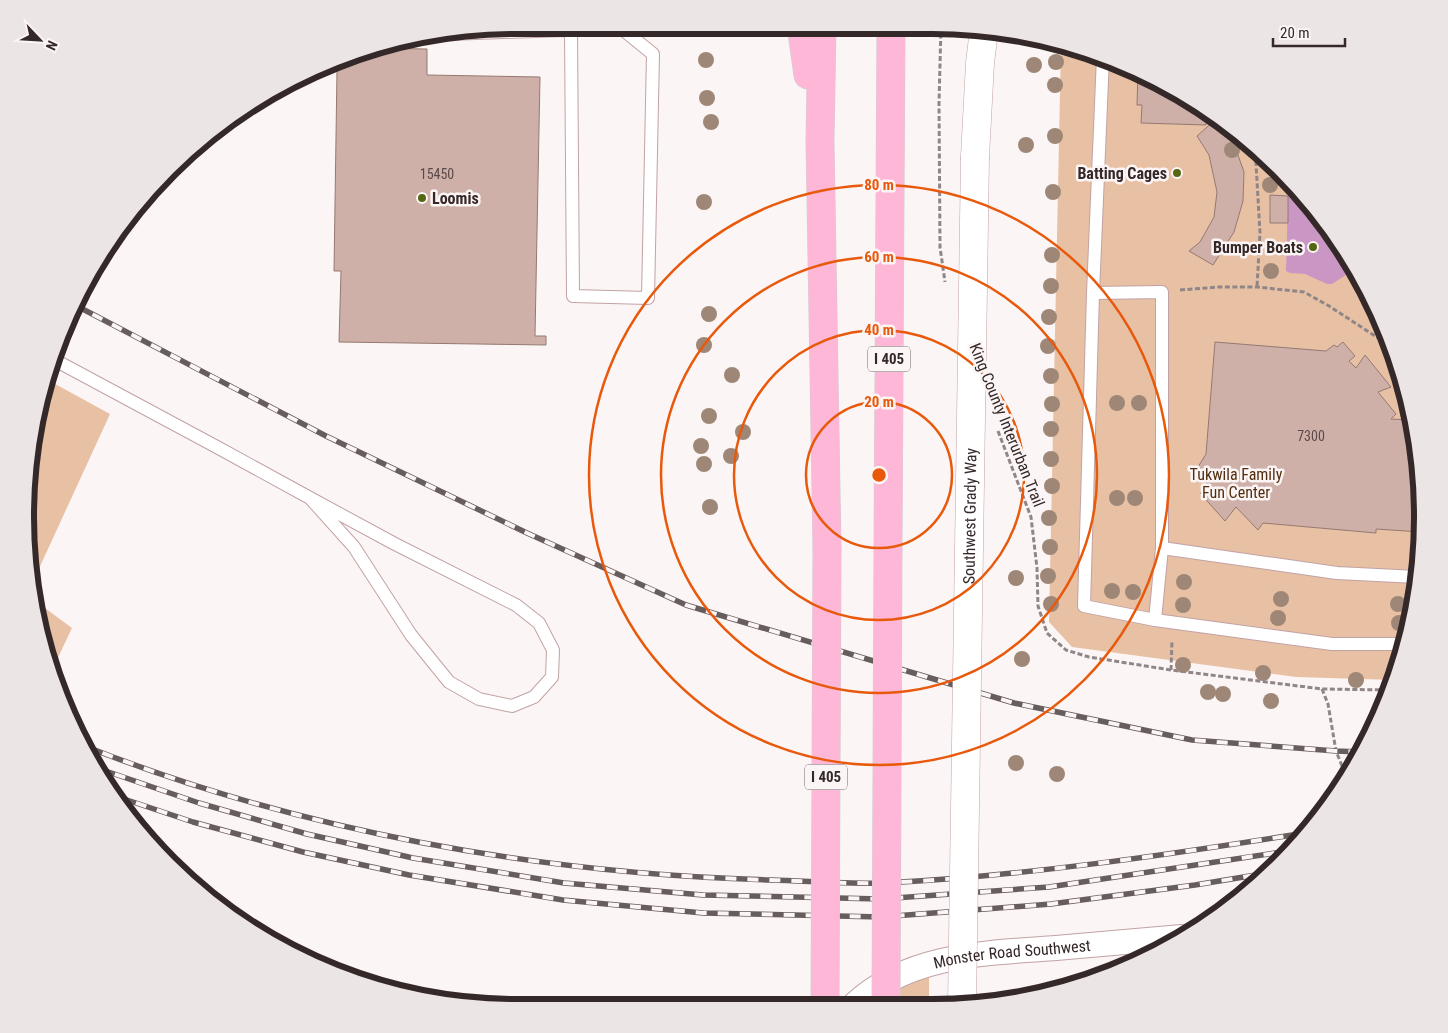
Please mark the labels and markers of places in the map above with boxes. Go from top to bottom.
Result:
place label: Batting Cages [1077,164,1167,183]
marker: Batting Cages [1171,167,1183,179]
place label: Loomis [432,189,479,208]
marker: Loomis [416,192,428,204]
place label: Bumper Boats [1213,238,1303,257]
marker: Bumper Boats [1307,241,1319,253]
centre of rings [870,466,888,484]

